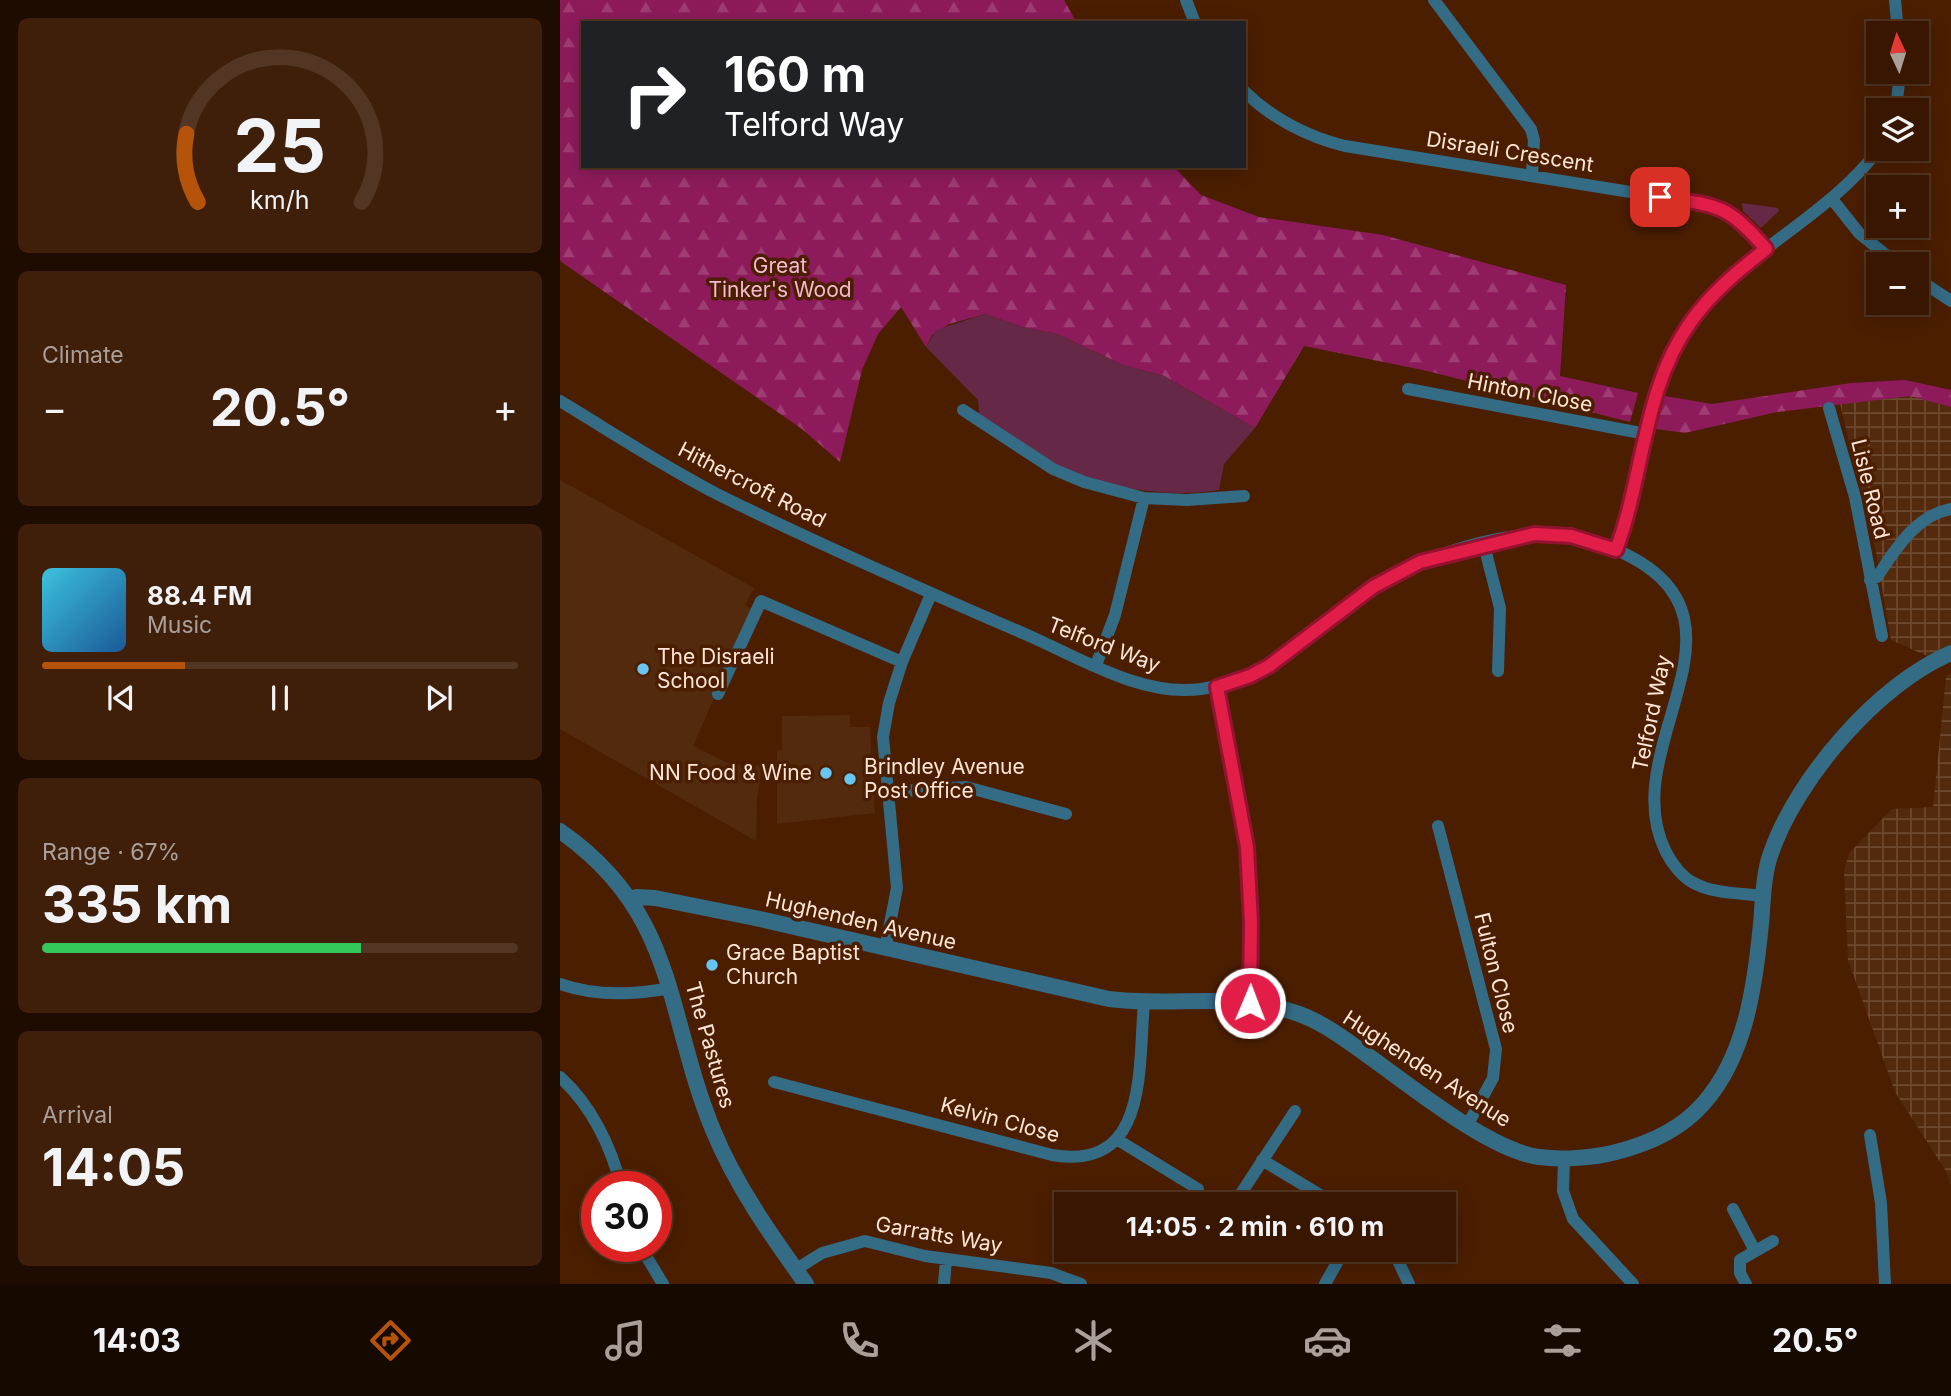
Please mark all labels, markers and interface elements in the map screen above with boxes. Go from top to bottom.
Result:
north arrow [1866,21,1928,84]
map controls [1866,21,1929,315]
text: 160 m [724,45,866,104]
icon: right [609,49,700,140]
button: layers [1866,98,1929,161]
text: 25 [234,101,326,190]
text: Telford Way [724,105,904,144]
street label: Disraeli Crescent [1425,126,1596,177]
pin [1630,167,1690,227]
button: + [1866,175,1929,238]
icon: arrive [1641,178,1679,216]
text: km/h [250,184,310,214]
button: − [1866,252,1929,315]
park label: Great Tinker's Wood [708,253,852,302]
text: Climate [42,341,124,369]
street label: Hinton Close [1465,368,1595,417]
text: 20.5° [210,376,350,439]
text: − [42,385,67,431]
text: + [493,385,518,431]
street label: Lisle Road [1846,436,1895,541]
street label: Hithercroft Road [674,437,830,533]
text: 88.4 FM [147,580,252,611]
text: Music [147,611,212,639]
street label: Telford Way [1045,612,1164,677]
place label: The Disraeli School [657,644,775,693]
street label: Telford Way [1627,652,1676,773]
marker: The Disraeli School [635,661,651,677]
icon: previous [102,679,140,717]
icon: pause [261,679,299,717]
icon: next [420,679,458,717]
place label: Brindley Avenue Post Office [864,754,1025,803]
place label: NN Food & Wine [649,760,812,785]
marker: NN Food & Wine [818,765,834,781]
marker: Brindley Avenue Post Office [842,771,858,787]
text: Range · 67% [42,838,180,866]
text: 335 km [42,873,232,936]
street label: Hughenden Avenue [763,886,959,955]
street label: Fulton Close [1469,910,1524,1036]
place label: Grace Baptist Church [726,940,860,989]
marker: Grace Baptist Church [704,957,720,973]
position arrow [1213,966,1287,1040]
street label: The Pastures [680,979,740,1111]
street label: Hughenden Avenue [1339,1005,1516,1132]
street label: Kelvin Close [938,1092,1062,1147]
text: Arrival [42,1101,113,1129]
text: 14:05 [42,1136,185,1199]
speed limit sign: 30 [581,1171,672,1262]
street label: Garratts Way [874,1211,1005,1258]
text: 14:05 · 2 min · 610 m [1126,1211,1384,1242]
icon: directions [366,1316,415,1365]
icon: music [601,1316,650,1365]
icon: phone [835,1316,884,1365]
icon: climate [1069,1316,1118,1365]
icon: car [1303,1316,1352,1365]
icon: filters [1538,1316,1587,1365]
text: 14:03 [93,1321,181,1360]
text: 20.5° [1772,1321,1858,1360]

